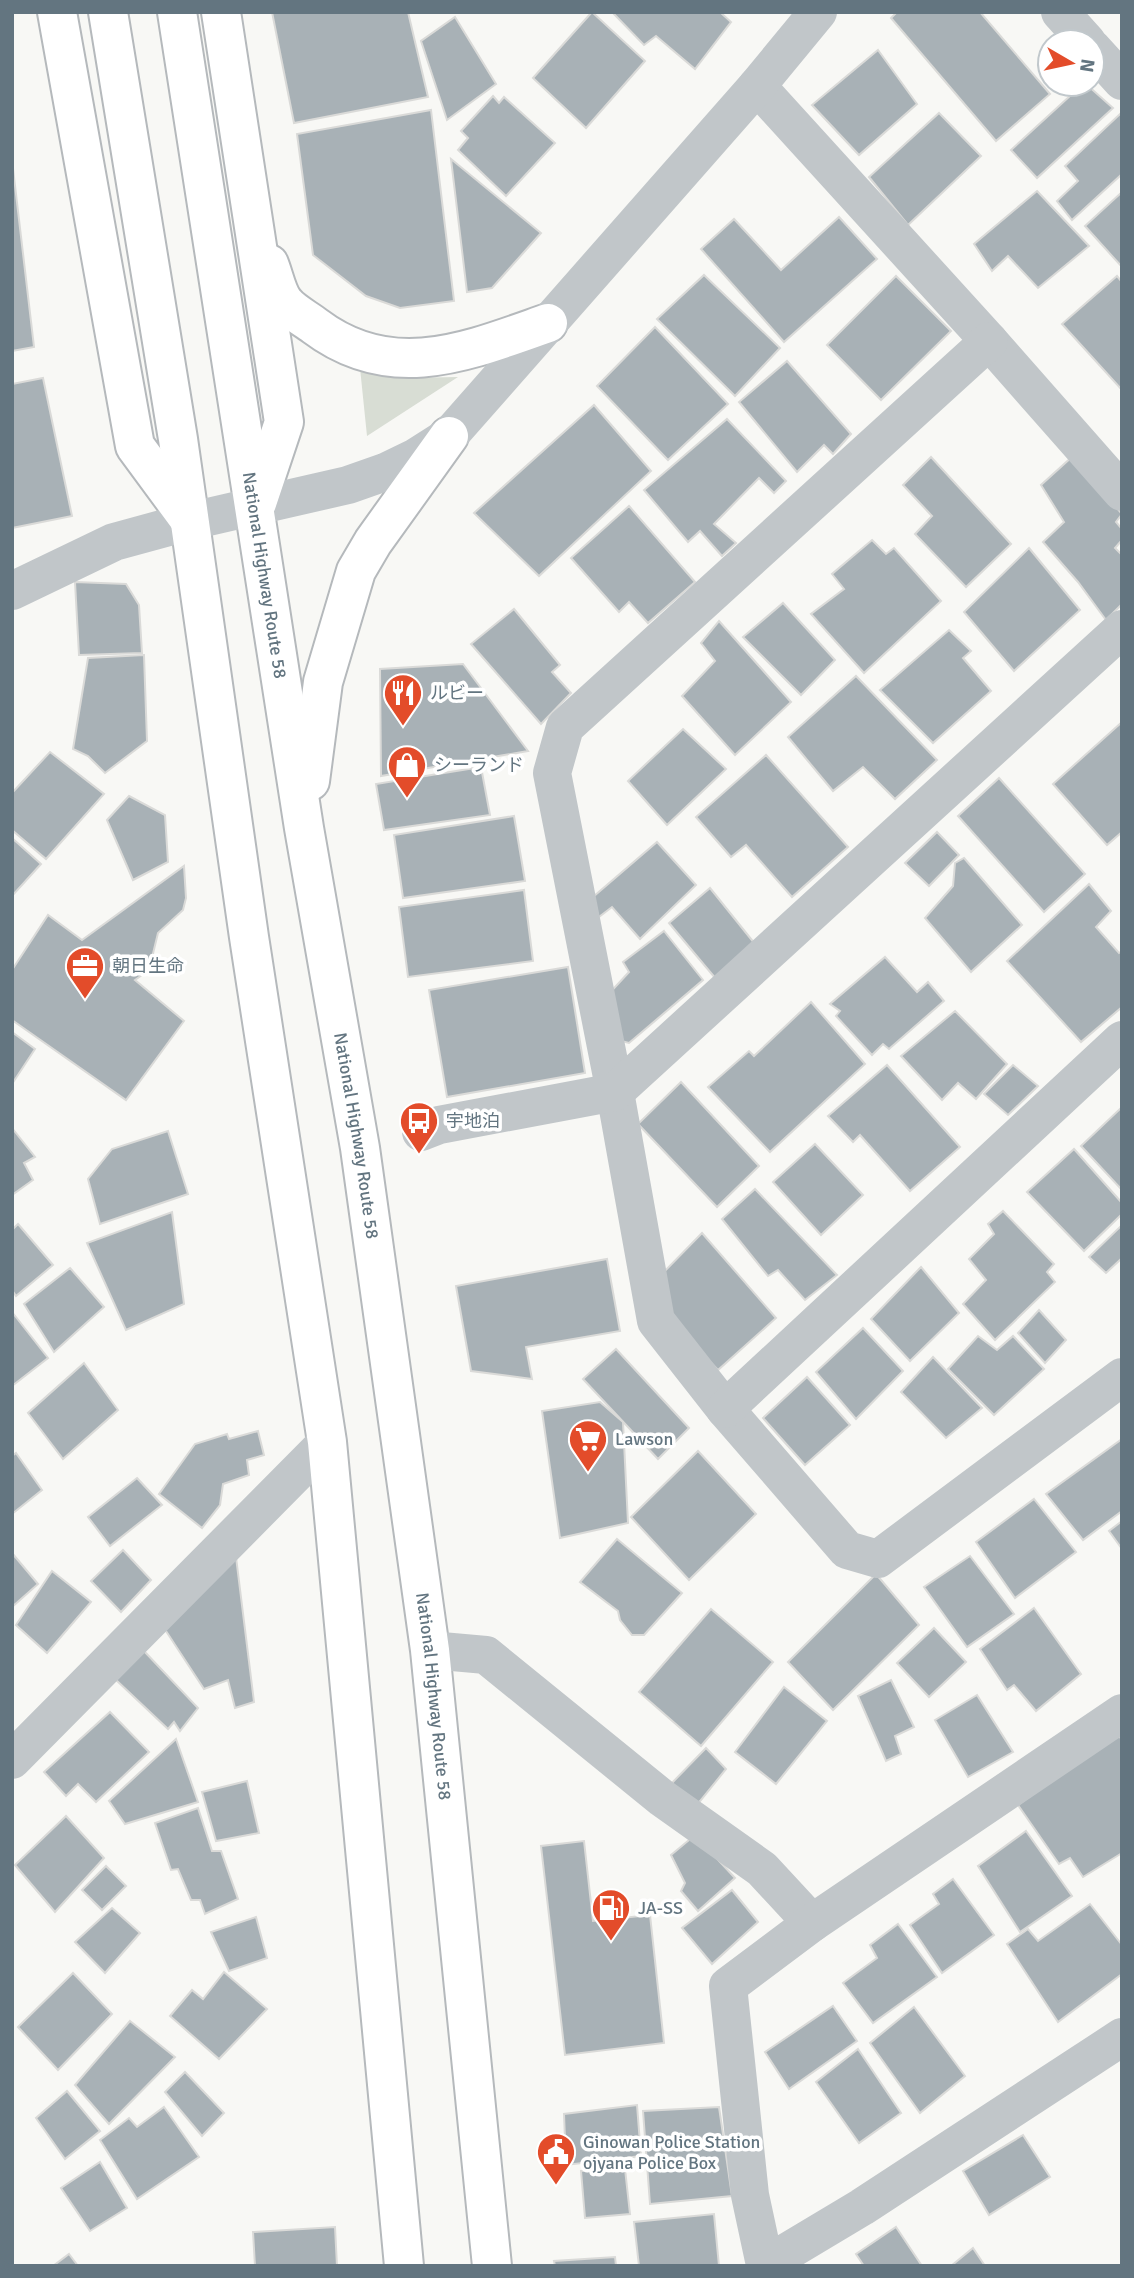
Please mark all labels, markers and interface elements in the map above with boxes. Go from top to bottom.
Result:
north arrow [1036,28,1106,98]
text: N [1074,57,1100,74]
street label: National Highway Route 58 [238,470,292,680]
restaurant icon: ルビー [382,672,424,727]
place label: ルビー [430,682,484,704]
shop icon: シーランド [386,744,428,799]
place label: シーランド [434,754,524,776]
office icon: 朝日生命 [64,945,106,1000]
place label: 朝日生命 [112,955,184,977]
street label: National Highway Route 58 [329,1031,384,1240]
bus stop icon: 宇地泊 [398,1100,440,1155]
place label: 宇地泊 [446,1110,500,1132]
supermarket icon: Lawson [567,1418,609,1473]
place label: Lawson [615,1428,673,1450]
street label: National Highway Route 58 [411,1591,456,1801]
fuel station icon: JA-SS [590,1887,632,1942]
place label: JA-SS [638,1897,683,1919]
public building icon: Ginowan Police Station ojyana Police Box [535,2131,577,2186]
place label: Ginowan Police Station ojyana Police Box [583,2131,760,2174]

